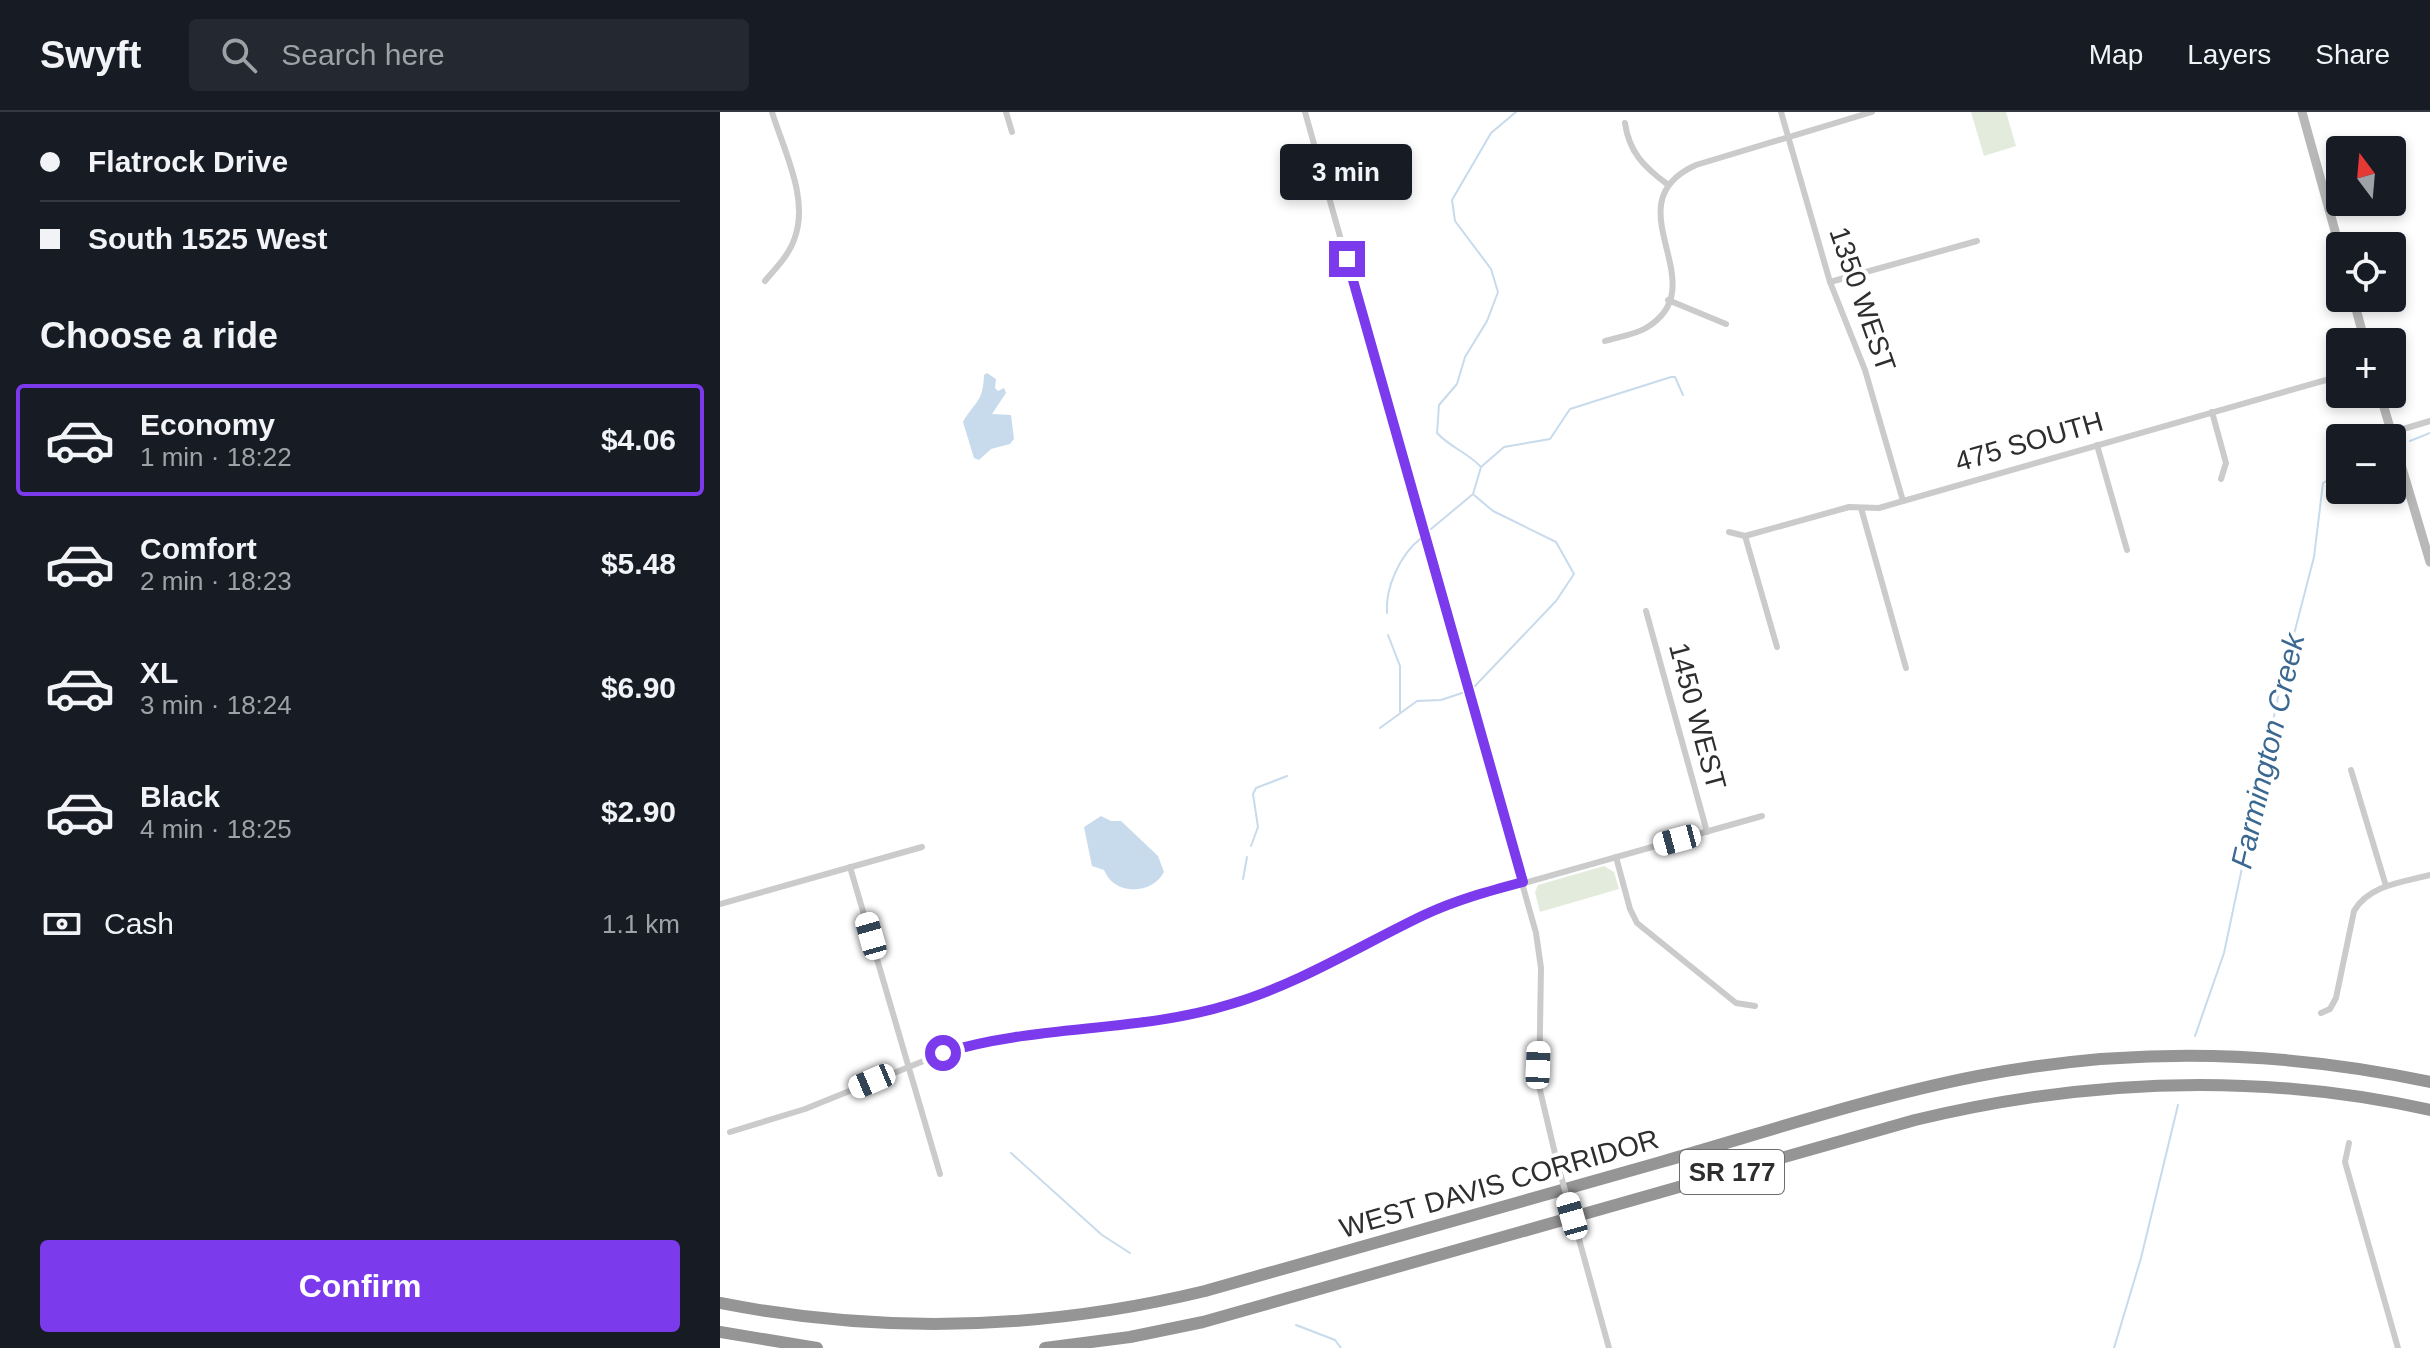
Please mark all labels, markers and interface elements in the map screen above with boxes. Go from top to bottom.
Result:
search box [189,19,749,91]
icon: search [217,33,261,77]
text: Swyft [40,34,141,76]
text: Search here [281,38,445,71]
text: Map [2089,39,2143,70]
text: Layers [2187,39,2271,70]
text: Share [2315,39,2390,70]
north arrow [2326,136,2406,216]
map controls [2326,136,2406,504]
callout: 3 min [1281,143,1413,199]
text: Flatrock Drive [88,145,288,178]
text: 3 min [1312,157,1380,187]
text: South 1525 West [88,222,328,255]
street label: 1350 WEST [1823,223,1902,376]
button: locate [2326,232,2406,312]
route end [1329,241,1365,277]
text: Choose a ride [40,315,278,356]
button: + [2326,328,2406,408]
icon: car [44,404,116,476]
street label: 475 SOUTH [1952,406,2107,477]
text: Economy [140,408,275,441]
text: $4.06 [601,423,676,456]
button: − [2326,424,2406,504]
text: 1 min · 18:22 [140,442,292,472]
icon: car [44,528,116,600]
text: Comfort [140,532,257,565]
text: $5.48 [601,547,676,580]
text: 2 min · 18:23 [140,566,292,596]
water label: Farmington Creek [2224,628,2311,872]
street label: 1450 WEST [1663,639,1732,793]
icon: car [44,652,116,724]
text: XL [140,656,178,689]
text: $6.90 [601,671,676,704]
text: 3 min · 18:24 [140,690,292,720]
icon: car [44,776,116,848]
text: Black [140,780,220,813]
text: $2.90 [601,795,676,828]
text: 4 min · 18:25 [140,814,292,844]
car [1651,822,1703,858]
icon: cash [40,902,84,946]
text: Cash [104,907,174,940]
text: 1.1 km [602,909,680,939]
car [853,910,889,962]
route start [925,1035,961,1071]
car [1525,1041,1551,1089]
car [845,1061,899,1101]
street label: WEST DAVIS CORRIDOR [1336,1123,1662,1244]
road number: SR 177 [1680,1150,1784,1194]
car [1554,1190,1590,1242]
button: Confirm [40,1240,680,1332]

